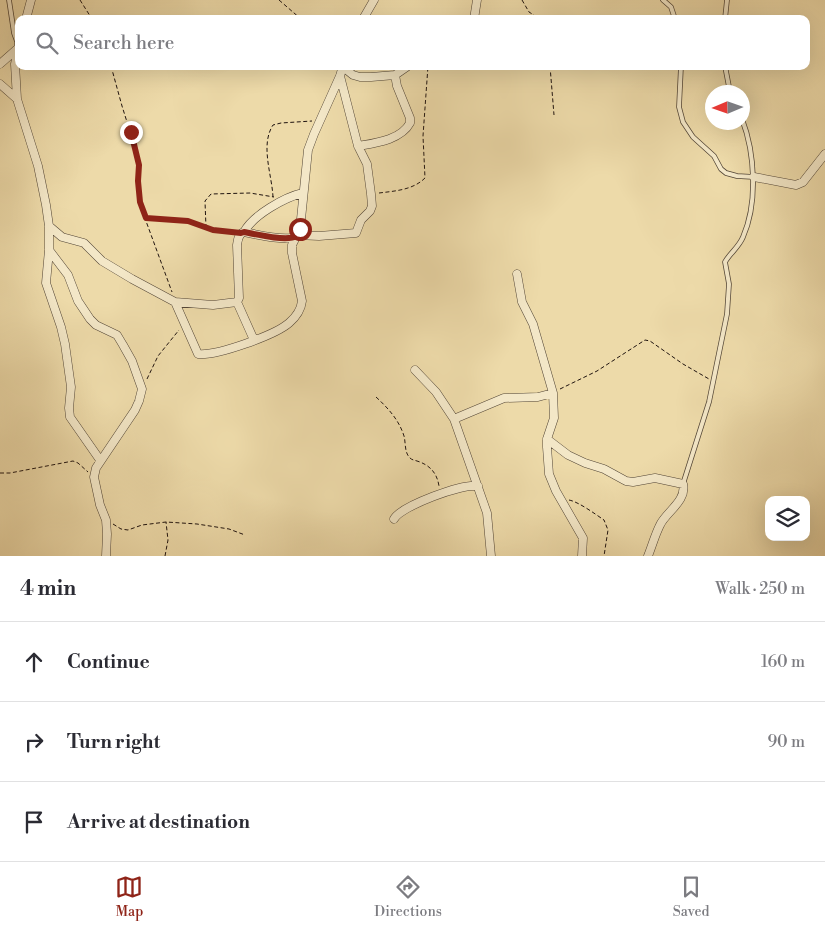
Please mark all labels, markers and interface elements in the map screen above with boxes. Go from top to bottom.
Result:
search box [15,15,810,70]
icon: search [33,29,61,57]
text: Search here [73,31,174,55]
north arrow [705,85,750,130]
route end [120,121,143,144]
route start [289,218,312,241]
map controls [765,496,810,541]
button: layers [765,496,810,541]
text: 4 min [20,576,76,602]
text: Walk · 250 m [715,579,805,599]
icon: ahead [20,648,48,676]
text: Continue [67,650,150,674]
text: 160 m [761,652,805,672]
icon: right [20,728,48,756]
text: Turn right [67,730,160,754]
text: 90 m [767,732,805,752]
icon: arrive [20,808,48,836]
text: Arrive at destination [67,810,250,834]
tab: Map [115,873,143,921]
tab: Directions [374,873,442,921]
tab: Saved [673,873,710,921]

